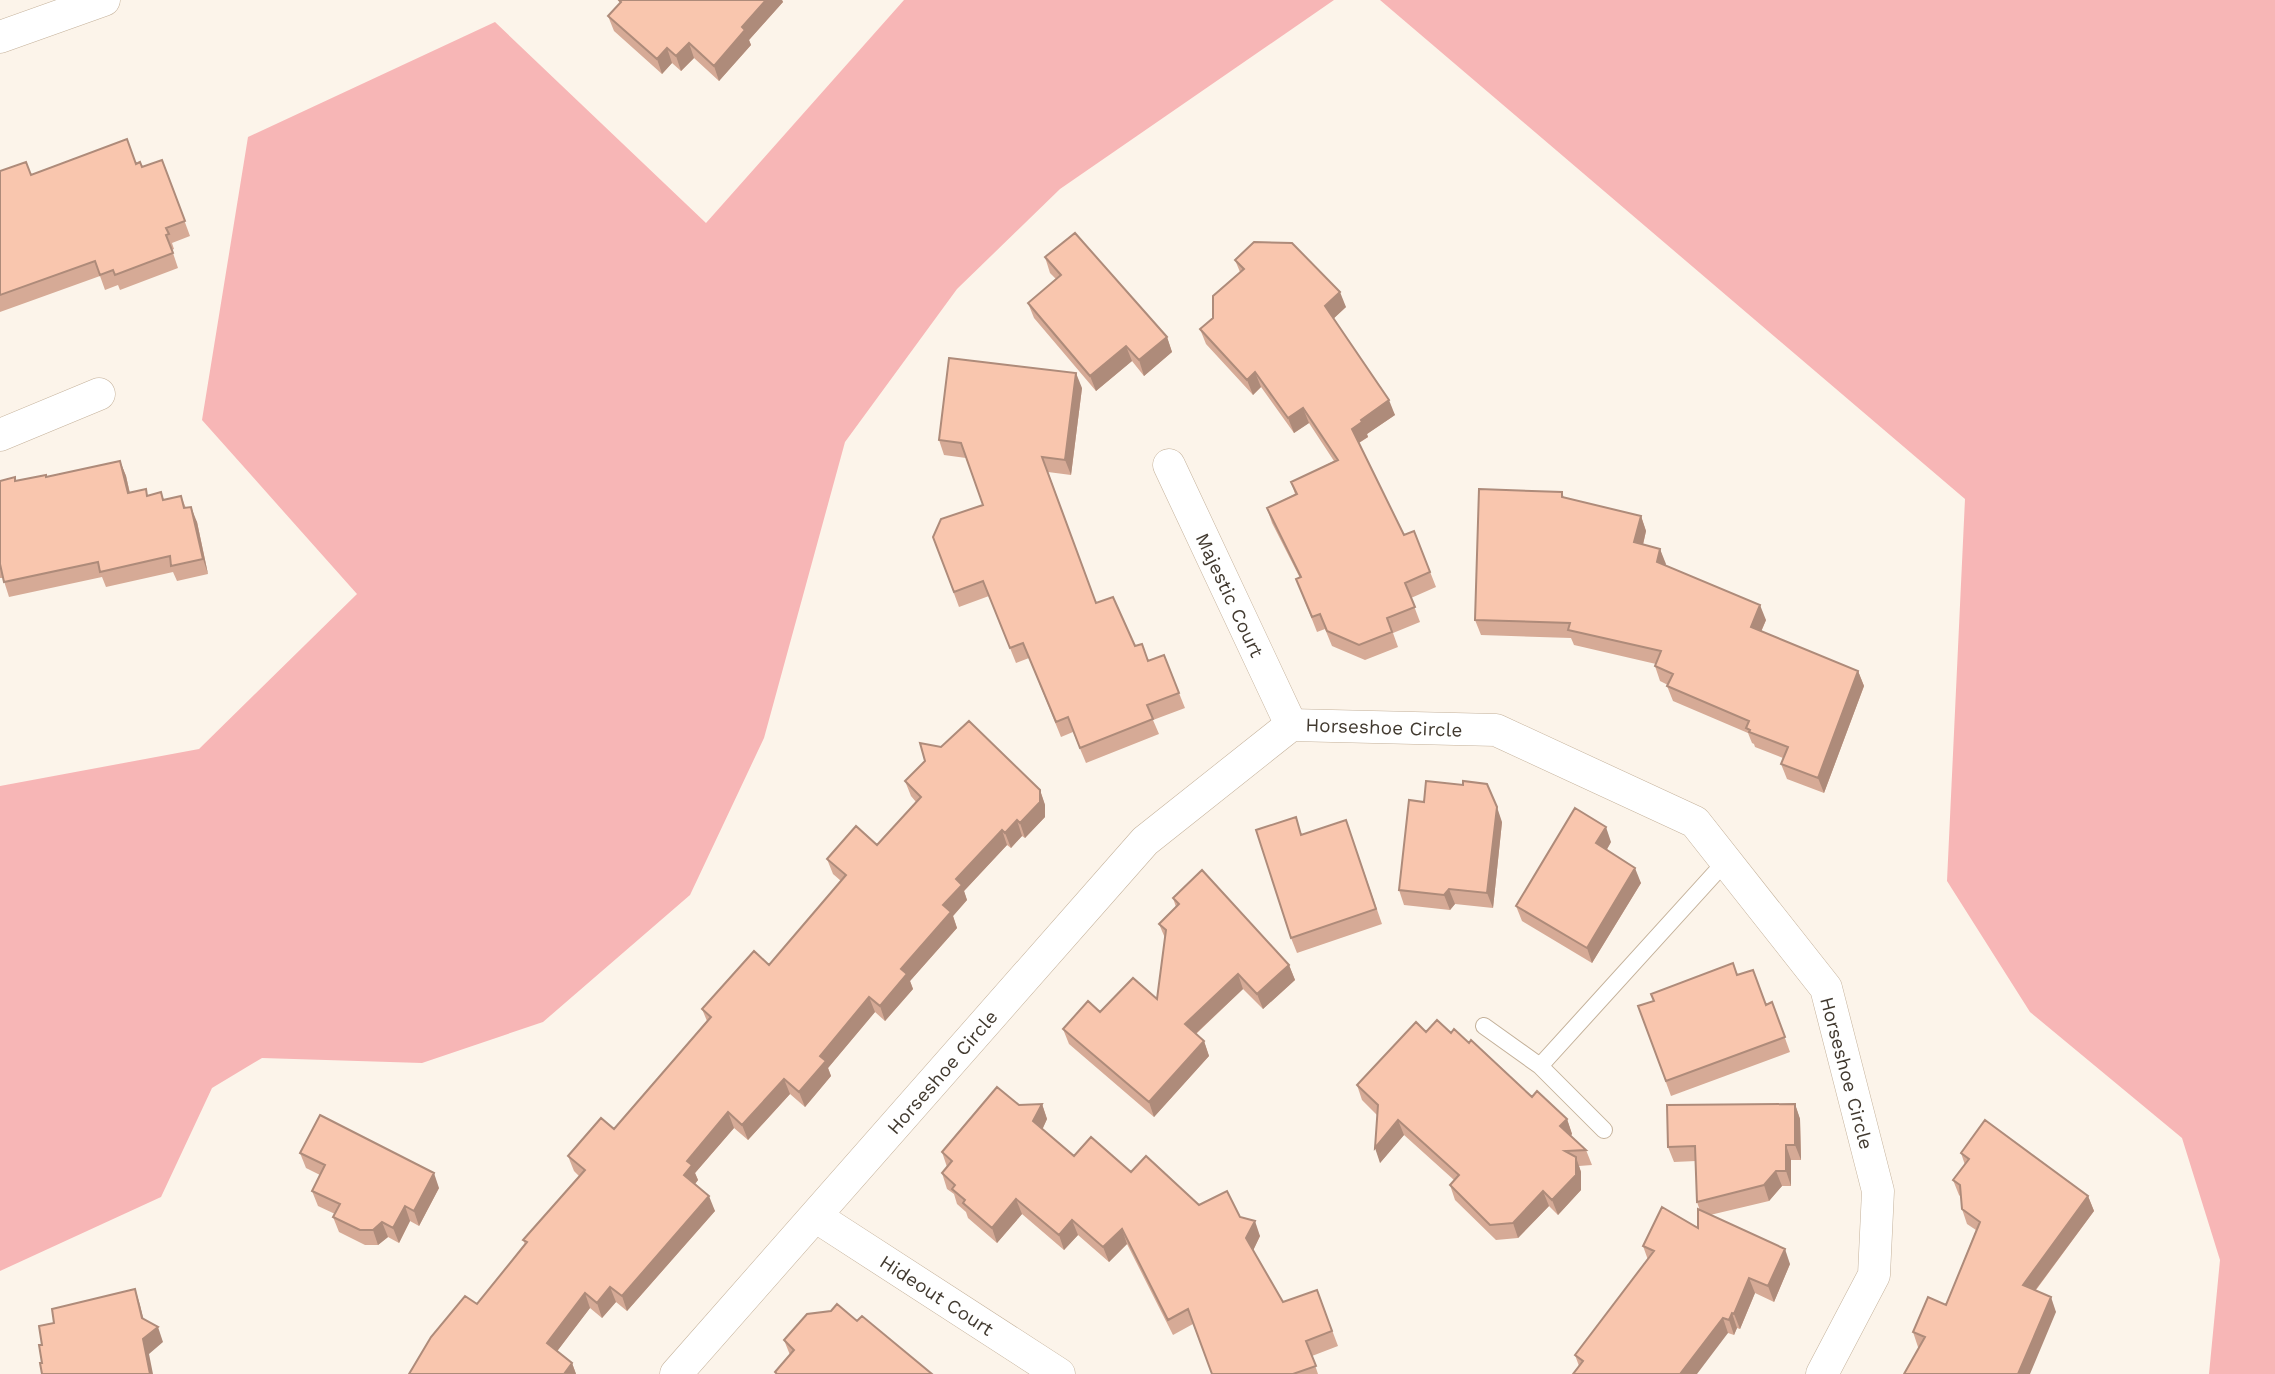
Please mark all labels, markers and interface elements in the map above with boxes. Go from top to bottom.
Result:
street label: Majestic Court [1191,529,1268,661]
street label: Horseshoe Circle [1305,713,1463,742]
street label: Horseshoe Circle [1815,994,1878,1152]
street label: Horseshoe Circle [882,1006,1003,1139]
street label: Hideout Court [876,1250,998,1341]

